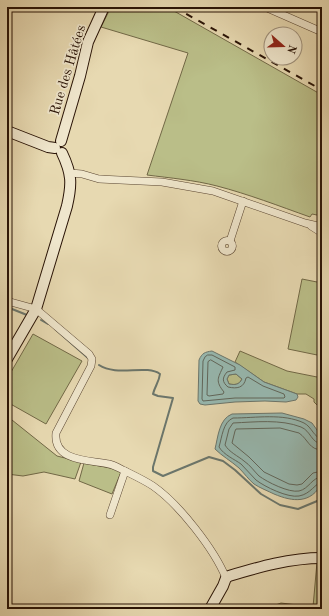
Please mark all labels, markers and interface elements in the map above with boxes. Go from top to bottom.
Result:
street label: Rue des Hâtées [48,23,88,117]
north arrow [263,26,303,66]
text: N [284,43,298,55]

